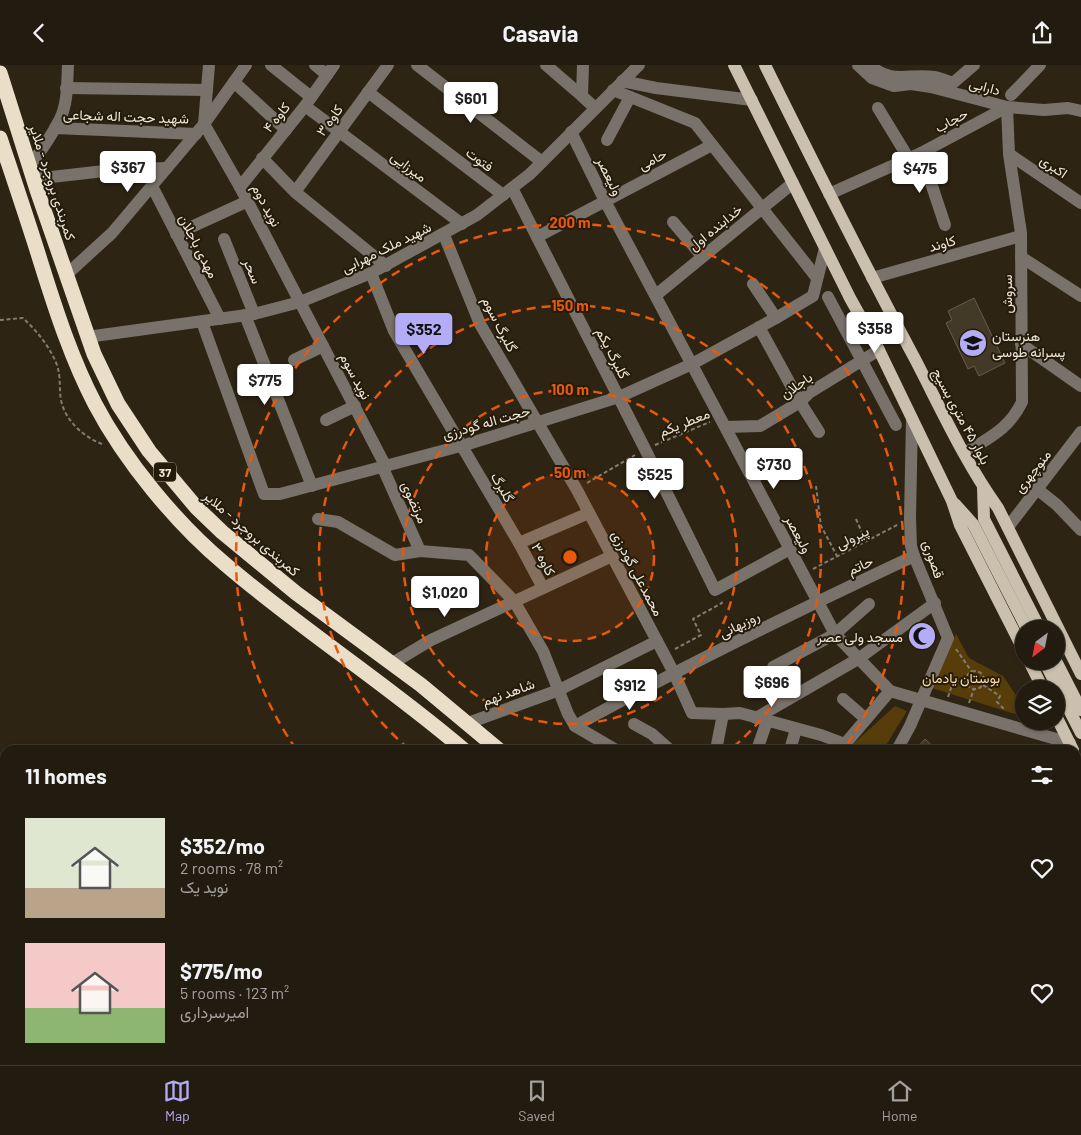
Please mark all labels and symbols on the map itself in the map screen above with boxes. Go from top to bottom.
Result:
street label: دارابی [967,74,1003,99]
pin: $601 [441,82,501,124]
street label: کاوه ۴ [259,99,294,136]
street label: کاوه ۳ [312,101,347,140]
street label: حجاب [932,104,971,137]
street label: شهید حجت اله شجاعی [63,105,189,128]
street label: کمربندی بروجرد - ملایر [25,121,80,243]
street label: فتوت [462,143,497,176]
street label: حامی [635,144,670,174]
street label: میرزایی [387,147,430,186]
pin: $367 [98,151,158,193]
pin: $475 [890,151,950,194]
street label: اکبری [1036,151,1071,182]
street label: ولیعصر [592,153,627,198]
street label: نوید دوم [248,181,285,230]
street label: خدابنده اول [685,200,747,255]
street label: مهدی باجلان [175,211,222,281]
text: 200 m [549,213,591,231]
street label: شهید ملک مهرابی [338,218,434,277]
street label: کاوند [926,231,958,256]
street label: سحر [239,255,266,287]
street label: سروش [998,274,1016,314]
street label: گلبرگ سوم [478,293,521,355]
text: 150 m [551,296,589,314]
pin: $358 [845,311,905,354]
pin: $352 [394,313,454,355]
street label: گلبرگ یکم [592,325,633,382]
place label: هنرستان پسرانه طوسی [992,327,1065,362]
school or university icon: هنرستان پسرانه طوسی [958,328,988,358]
street label: نوید سوم [336,350,375,403]
pin: $775 [235,363,295,406]
street label: بلوار ۴۵ متری بسیج [927,365,995,469]
street label: باجلان [777,368,816,403]
text: 100 m [551,380,589,398]
street label: حجت اله گودرزی [440,401,532,444]
street label: معطر یکم [656,404,712,441]
street label: منوچهری [1010,446,1056,497]
pin: $730 [744,447,804,490]
pin: $525 [625,457,685,500]
road number: 37 [154,463,176,482]
text: 50 m [554,463,586,481]
street label: گلبرگ [487,469,518,506]
street label: مرتضوی [397,478,432,526]
street label: کمربندی بروجرد - ملایر [199,486,303,580]
street label: ولیعصر [781,511,816,556]
street label: پیرولی [833,521,872,554]
street label: محمدعلی گودرزی [607,527,668,619]
street label: قصوری [919,538,948,581]
street label: کاوه ۳ [527,540,560,579]
centre of rings [561,548,579,566]
street label: حاتم [845,552,876,579]
pin: $1,020 [404,575,486,618]
street label: روزبهانی [716,607,763,642]
north arrow [1015,620,1065,670]
mosque icon: مسجد ولی عصر [907,621,937,651]
place label: مسجد ولی عصر [816,628,903,646]
pin: $696 [742,665,802,708]
pin: $912 [600,669,660,711]
park label: بوستان یادمان [922,669,1000,687]
street label: شاهد نهم [479,675,537,710]

